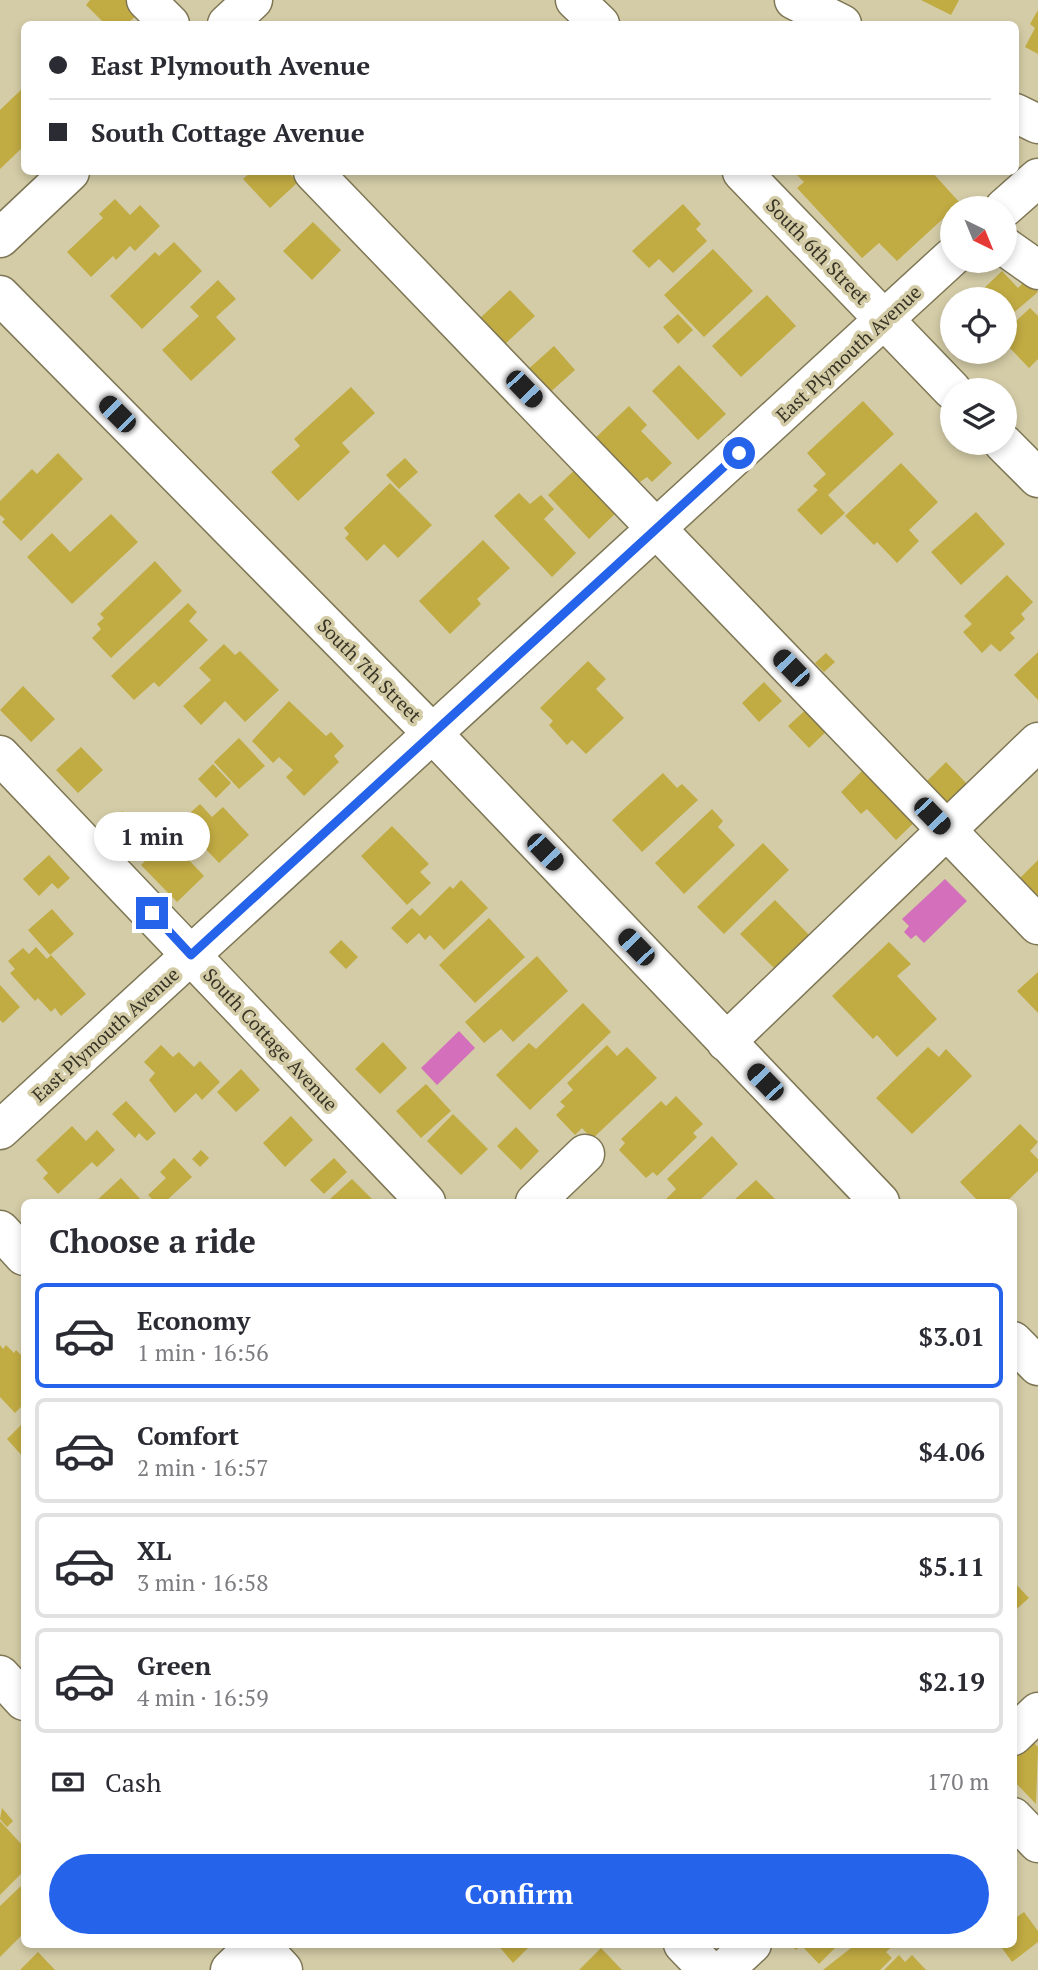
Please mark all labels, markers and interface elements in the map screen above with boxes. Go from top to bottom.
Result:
text: East Plymouth Avenue [91,48,370,82]
text: South Cottage Avenue [91,115,365,149]
street label: South 6th Street [761,193,875,309]
north arrow [940,196,1017,273]
map controls [940,196,1017,455]
street label: East Plymouth Avenue [770,279,926,427]
button: locate [940,287,1017,364]
car [502,367,547,411]
button: layers [940,378,1017,455]
car [95,392,140,436]
route start [723,437,755,469]
street label: South 7th Street [313,613,427,727]
car [769,646,814,690]
car [910,794,955,838]
callout: 1 min [94,811,210,860]
text: 1 min [121,821,183,852]
car [523,830,568,874]
route end [136,897,168,929]
car [614,925,659,969]
street label: East Plymouth Avenue [26,961,184,1107]
street label: South Cottage Avenue [198,962,344,1116]
car [743,1060,788,1104]
text: Choose a ride [49,1220,256,1262]
text: Economy [137,1303,250,1337]
icon: car [53,1304,116,1367]
text: $3.01 [919,1319,985,1353]
text: 1 min · 16:56 [137,1337,269,1368]
text: Comfort [137,1418,239,1452]
icon: car [53,1419,116,1482]
text: $4.06 [919,1434,985,1468]
text: 2 min · 16:57 [137,1452,269,1483]
text: XL [137,1533,171,1567]
icon: car [53,1534,116,1597]
text: $5.11 [919,1549,985,1583]
text: 3 min · 16:58 [137,1567,269,1598]
text: Green [137,1648,211,1682]
icon: car [53,1649,116,1712]
text: $2.19 [919,1664,985,1698]
text: 4 min · 16:59 [137,1682,269,1713]
icon: cash [49,1763,87,1801]
text: Cash [105,1765,161,1799]
text: 170 m [927,1766,989,1797]
button: Confirm [49,1854,989,1934]

